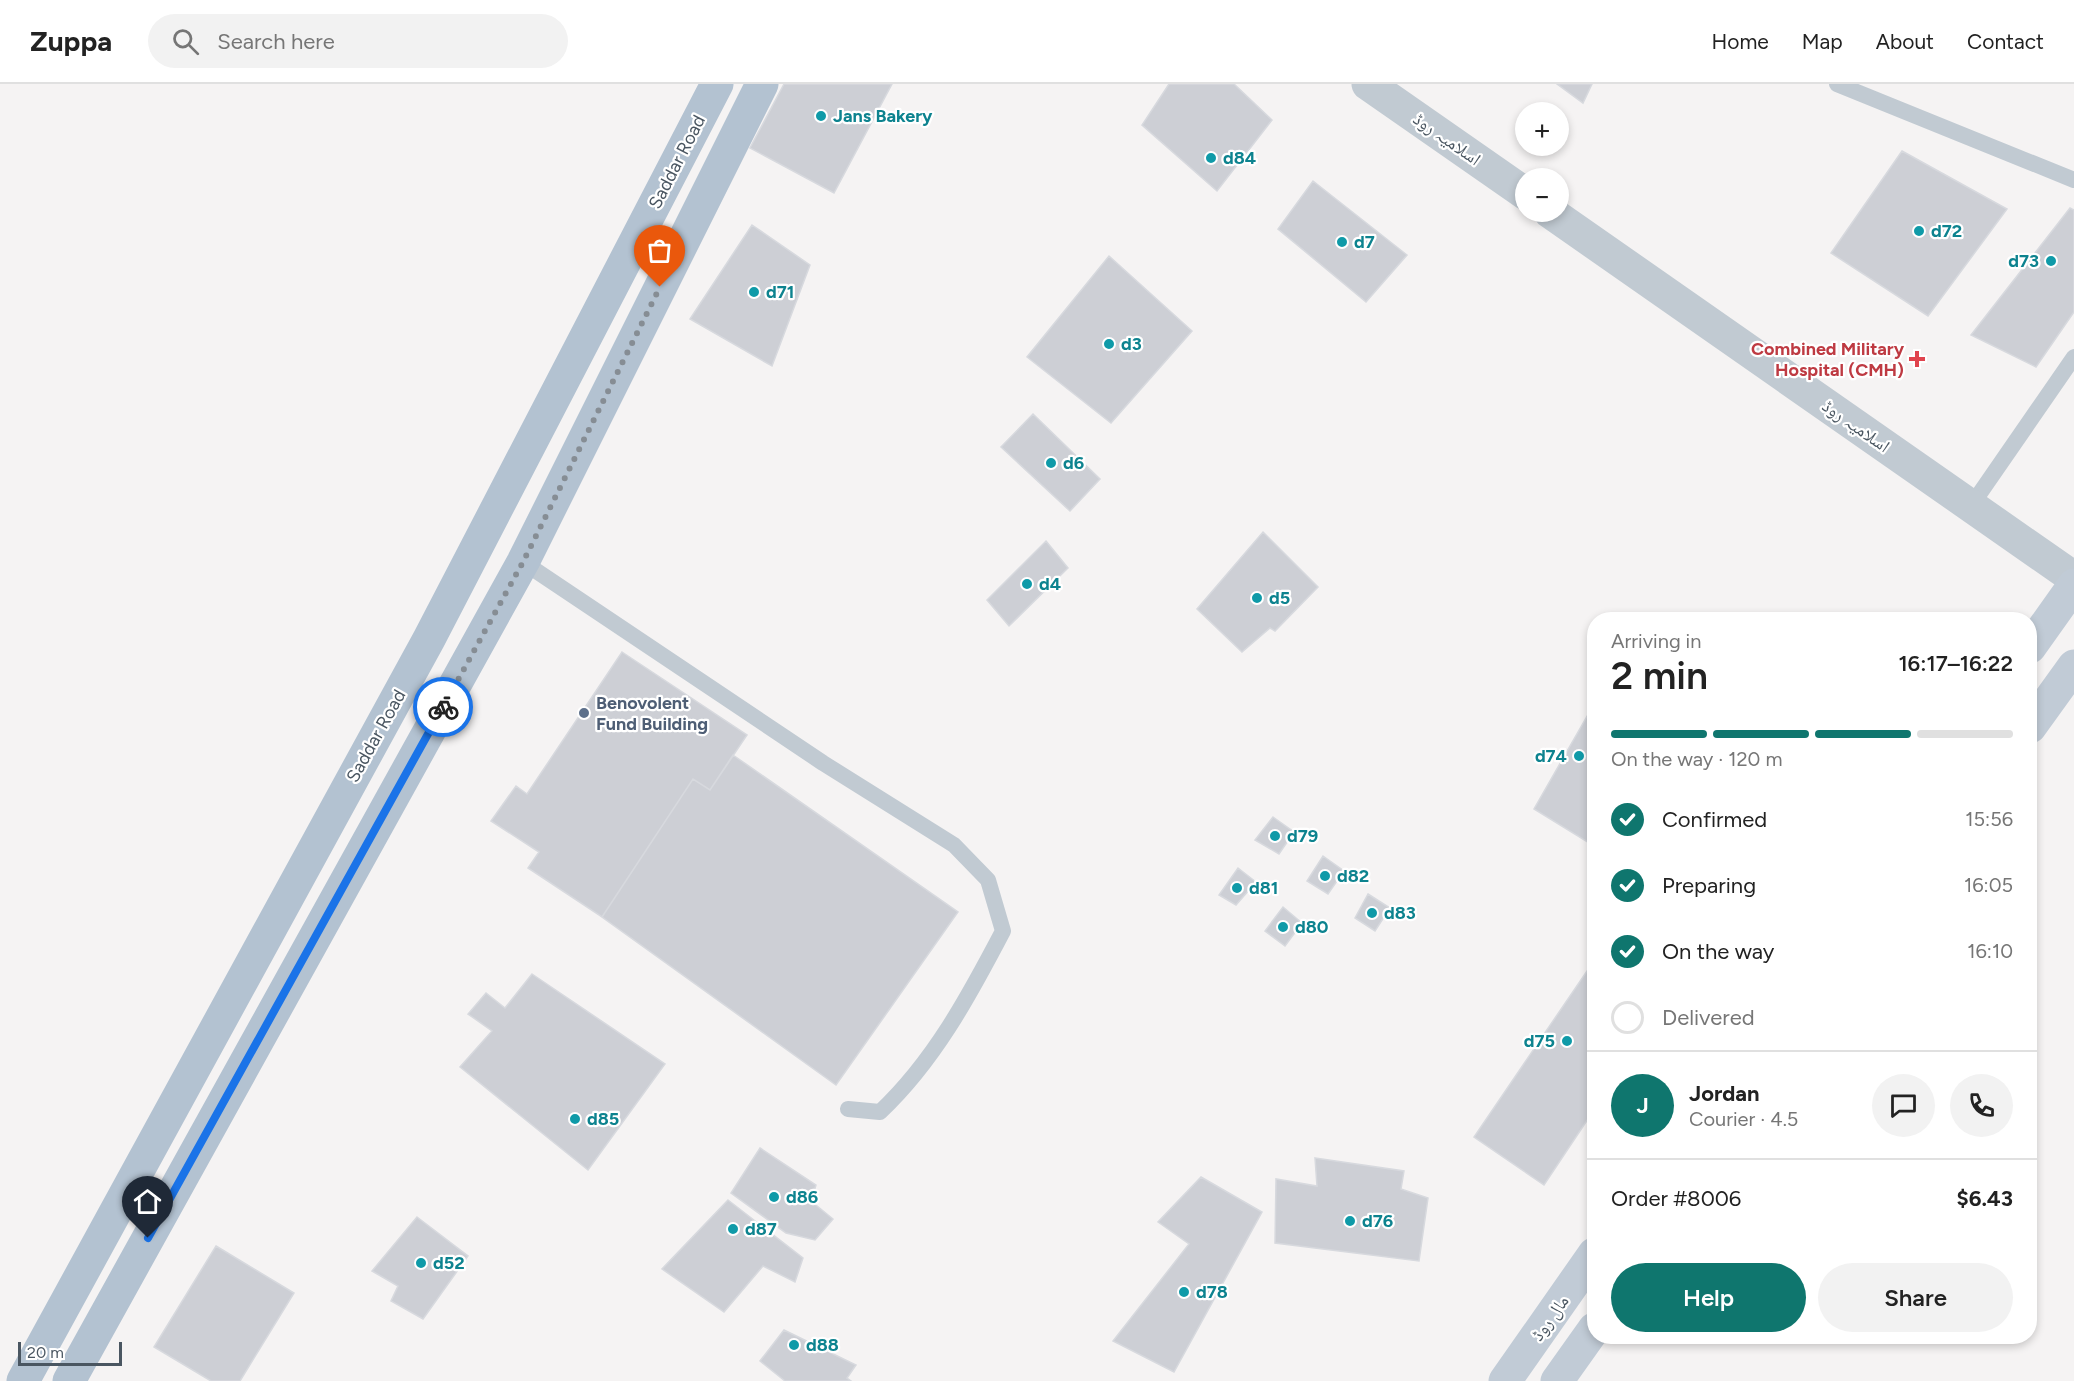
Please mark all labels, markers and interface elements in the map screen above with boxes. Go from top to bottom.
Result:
search box [148,14,568,68]
text: Zuppa [30,24,112,58]
icon: search [169,25,202,58]
text: Search here [217,28,335,55]
text: Home [1712,29,1769,54]
text: Map [1802,29,1843,54]
text: About [1876,29,1934,54]
text: Contact [1967,29,2044,54]
map controls [1515,102,1569,222]
button: + [1515,102,1569,156]
place label: Jans Bakery [833,105,933,127]
street label: اسلامیہ روڈ [1409,108,1485,170]
marker: Jans Bakery [814,109,828,123]
street label: Saddar Road [644,111,710,213]
place label: d84 [1223,147,1256,169]
marker: d84 [1204,151,1218,165]
button: − [1515,168,1569,222]
place label: d72 [1931,220,1962,242]
marker: d72 [1912,224,1926,238]
pin [634,225,685,287]
place label: d7 [1354,231,1375,253]
icon: bag [643,234,676,267]
marker: d7 [1335,235,1349,249]
place label: d73 [2008,250,2039,272]
marker: d73 [2044,254,2058,268]
place label: d71 [766,281,794,303]
marker: d71 [747,285,761,299]
place label: d3 [1121,333,1142,355]
marker: d3 [1102,337,1116,351]
place label: Combined Military Hospital (CMH) [1751,338,1905,381]
marker: Combined Military Hospital (CMH) [1908,350,1926,368]
street label: اسلامیہ روڈ [1818,395,1894,457]
place label: d6 [1063,452,1084,474]
marker: d6 [1044,456,1058,470]
place label: d4 [1039,573,1061,595]
marker: d4 [1020,577,1034,591]
place label: d5 [1269,587,1290,609]
marker: d5 [1250,591,1264,605]
text: Arriving in [1611,629,1701,653]
text: 16:17–16:22 [1898,650,2013,677]
text: 2 min [1611,652,1708,699]
courier [413,677,473,737]
street label: Saddar Road [342,686,410,786]
icon: bike [427,691,460,724]
place label: Benovolent Fund Building [596,692,708,735]
marker: Benovolent Fund Building [577,706,591,720]
place label: d74 [1535,745,1567,767]
text: On the way · 120 m [1611,747,1782,771]
marker: d74 [1572,749,1586,763]
icon: check [1611,803,1644,836]
text: Confirmed [1662,806,1767,833]
text: 15:56 [1965,807,2013,831]
place label: d79 [1287,825,1318,847]
marker: d79 [1268,829,1282,843]
place label: d82 [1337,865,1369,887]
marker: d82 [1318,869,1332,883]
icon: check [1611,869,1644,902]
text: Preparing [1662,872,1756,899]
text: 16:05 [1964,873,2013,897]
place label: d81 [1249,877,1278,899]
marker: d81 [1230,881,1244,895]
place label: d83 [1384,902,1416,924]
marker: d83 [1365,906,1379,920]
place label: d80 [1295,916,1329,938]
marker: d80 [1276,920,1290,934]
icon: check [1611,935,1644,968]
text: On the way [1662,938,1774,965]
text: 16:10 [1967,939,2013,963]
text: Delivered [1662,1004,1755,1031]
place label: d75 [1524,1030,1555,1052]
marker: d75 [1560,1034,1574,1048]
button: chat [1872,1074,1935,1137]
button: phone [1950,1074,2013,1137]
text: Jordan [1689,1080,1760,1107]
text: J [1636,1092,1649,1119]
text: Courier · 4.5 [1689,1107,1798,1131]
place label: d85 [587,1108,619,1130]
marker: d85 [568,1112,582,1126]
pin [122,1176,173,1238]
icon: home [131,1185,164,1218]
text: Order #8006 [1611,1185,1741,1212]
text: $6.43 [1956,1185,2013,1212]
place label: d86 [786,1186,818,1208]
marker: d86 [767,1190,781,1204]
place label: d76 [1362,1210,1393,1232]
marker: d76 [1343,1214,1357,1228]
place label: d87 [745,1218,777,1240]
marker: d87 [726,1222,740,1236]
place label: d52 [433,1252,465,1274]
marker: d52 [414,1256,428,1270]
button: Help [1611,1263,1806,1332]
button: Share [1818,1263,2013,1332]
place label: d78 [1196,1281,1228,1303]
marker: d78 [1177,1285,1191,1299]
street label: مال روڈ [1526,1291,1574,1345]
place label: d88 [806,1334,839,1356]
marker: d88 [787,1338,801,1352]
scale bar [18,1339,122,1366]
text: 20 m [27,1343,64,1362]

